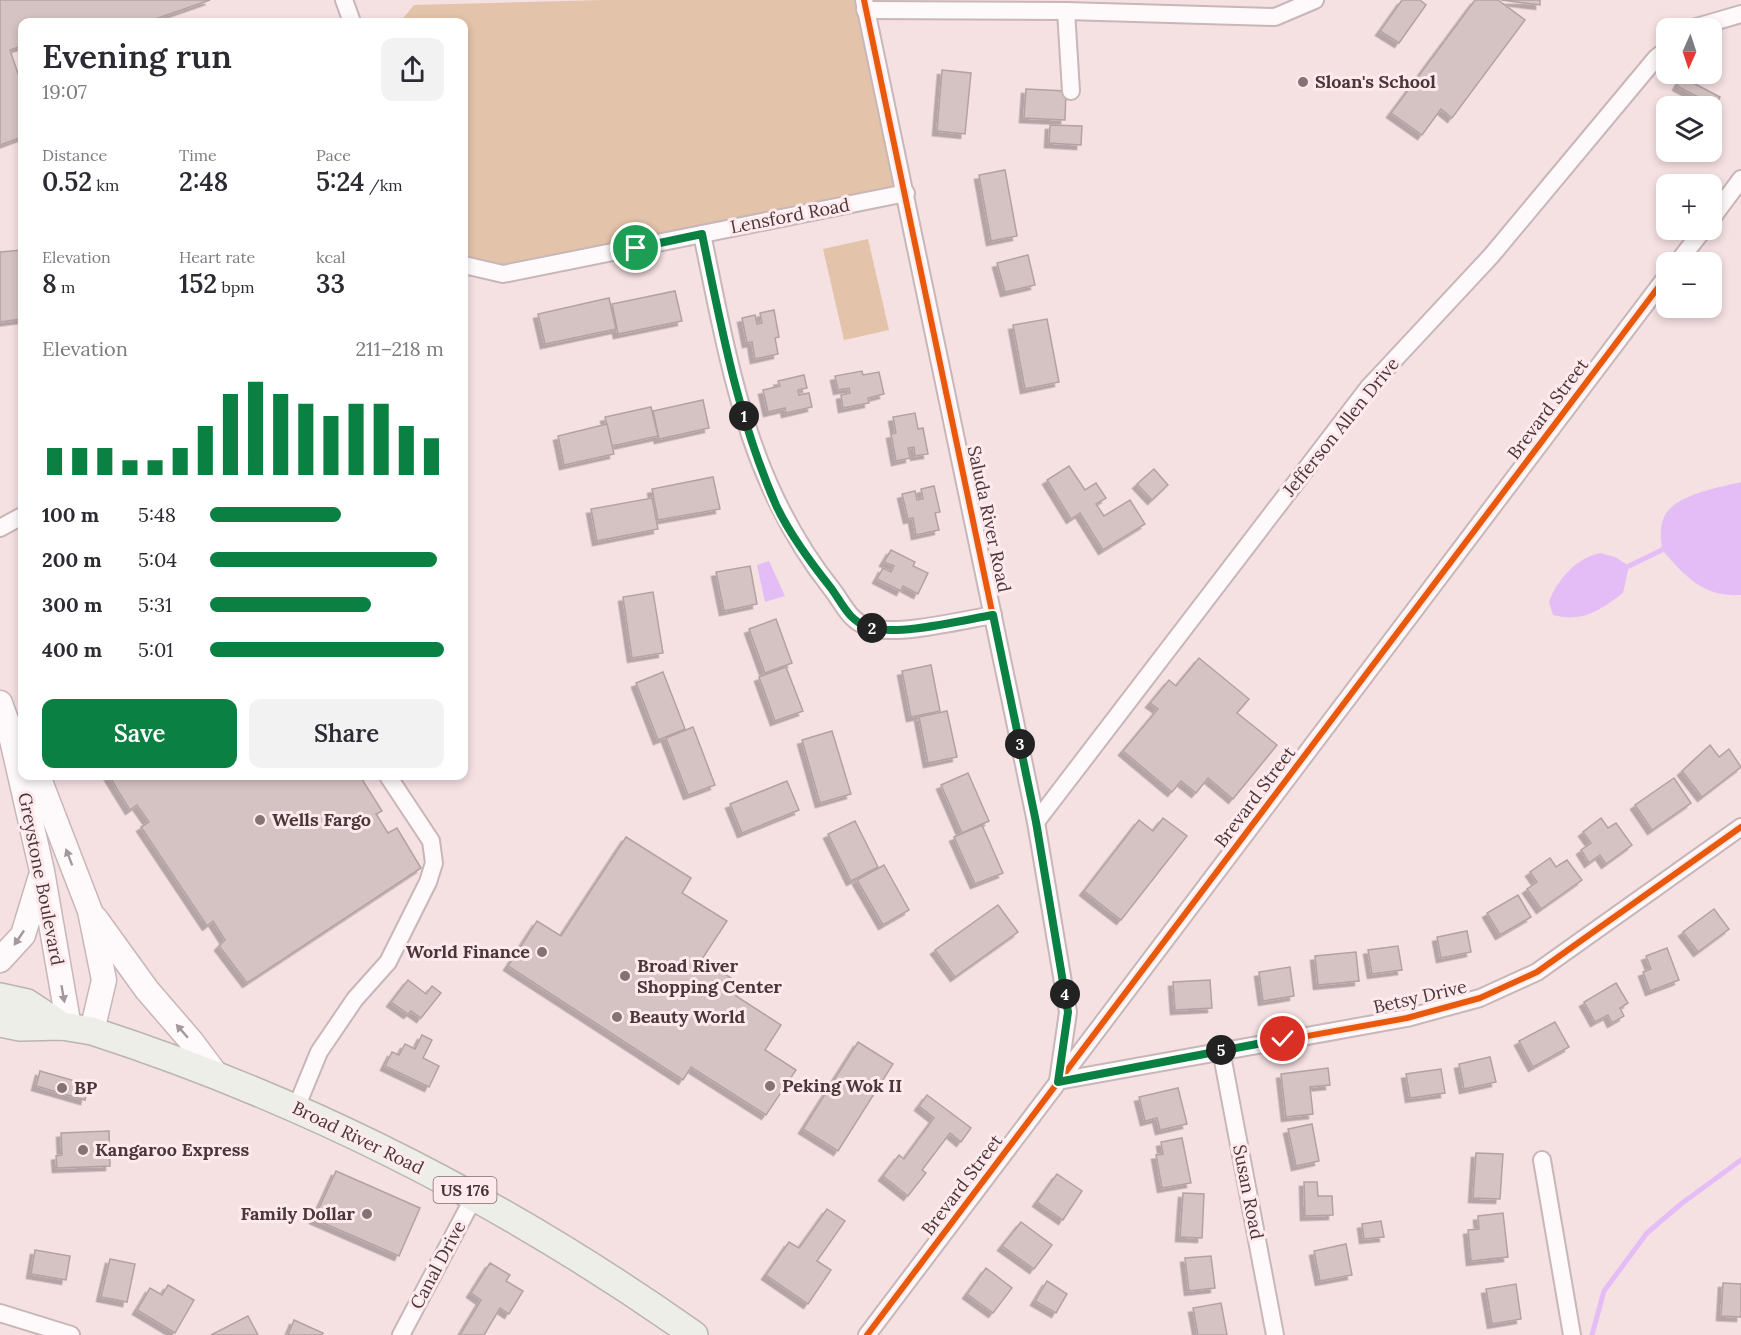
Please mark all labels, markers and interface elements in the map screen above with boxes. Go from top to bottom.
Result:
north arrow [1656,18,1722,84]
map controls [1656,18,1722,318]
text: Evening run [42,35,232,77]
button: share [381,38,444,101]
place label: Sloan's School [1315,70,1436,93]
marker: Sloan's School [1296,75,1310,89]
text: 19:07 [42,79,87,104]
button: layers [1656,96,1722,162]
text: Distance [42,145,107,165]
text: Time [179,145,217,165]
text: Pace [316,145,351,165]
text: 0.52 [42,165,92,198]
text: 2:48 [179,165,228,198]
text: 5:24 [316,165,364,198]
button: + [1656,174,1722,240]
text: km [92,175,119,195]
text: /km [364,175,403,195]
street label: Lensford Road [728,193,852,238]
pin [610,222,661,273]
icon: arrive [619,231,652,264]
text: Elevation [42,247,111,267]
text: Heart rate [179,247,255,267]
text: kcal [316,247,346,267]
button: − [1656,252,1722,318]
text: 8 [42,267,57,300]
text: 152 [179,267,217,300]
text: 33 [316,267,345,300]
text: m [57,277,75,297]
text: bpm [217,277,255,297]
text: Elevation [42,336,128,361]
text: 211–218 m [355,336,444,361]
street label: Jefferson Allen Drive [1277,352,1404,502]
street label: Brevard Street [1502,354,1593,464]
pin: 1 [729,401,759,431]
text: 1 [741,406,747,426]
street label: Saluda River Road [963,443,1016,595]
text: 100 m [42,502,99,527]
text: 5:48 [138,502,176,527]
text: 200 m [42,547,102,572]
text: 5:04 [138,547,177,572]
text: 300 m [42,592,102,617]
text: 5:31 [138,592,172,617]
pin: 2 [857,613,887,643]
text: 2 [868,618,876,638]
text: 400 m [42,637,102,662]
text: 5:01 [138,637,174,662]
button: Save [42,699,237,768]
button: Share [249,699,444,768]
pin: 3 [1005,729,1035,759]
text: 3 [1016,734,1024,754]
street label: Brevard Street [1209,742,1300,852]
street label: Greystone Boulevard [13,791,70,967]
place label: Wells Fargo [272,808,371,831]
marker: Wells Fargo [253,813,267,827]
one-way arrow [64,848,73,866]
one-way arrow [14,930,25,947]
place label: World Finance [406,940,530,963]
marker: World Finance [535,945,549,959]
place label: Broad River Shopping Center [637,954,782,998]
marker: Broad River Shopping Center [618,969,632,983]
street label: Betsy Drive [1371,975,1469,1018]
pin: 4 [1050,979,1080,1009]
one-way arrow [59,984,68,1003]
text: 4 [1061,984,1069,1004]
place label: Beauty World [629,1005,745,1028]
marker: Beauty World [610,1010,624,1024]
pin [1257,1013,1308,1064]
icon: check [1266,1022,1299,1055]
one-way arrow [176,1023,189,1038]
pin: 5 [1206,1035,1236,1065]
text: 5 [1217,1040,1225,1060]
place label: Peking Wok II [782,1074,902,1097]
place label: BP [74,1076,98,1099]
marker: Peking Wok II [763,1079,777,1093]
marker: BP [55,1081,69,1095]
street label: Broad River Road [289,1096,428,1179]
street label: Brevard Street [916,1130,1007,1240]
place label: Kangaroo Express [95,1138,249,1161]
marker: Kangaroo Express [76,1143,90,1157]
street label: Susan Road [1228,1143,1269,1241]
road number: US 176 [434,1177,496,1203]
place label: Family Dollar [240,1202,355,1225]
marker: Family Dollar [360,1207,374,1221]
street label: Canal Drive [405,1216,471,1313]

